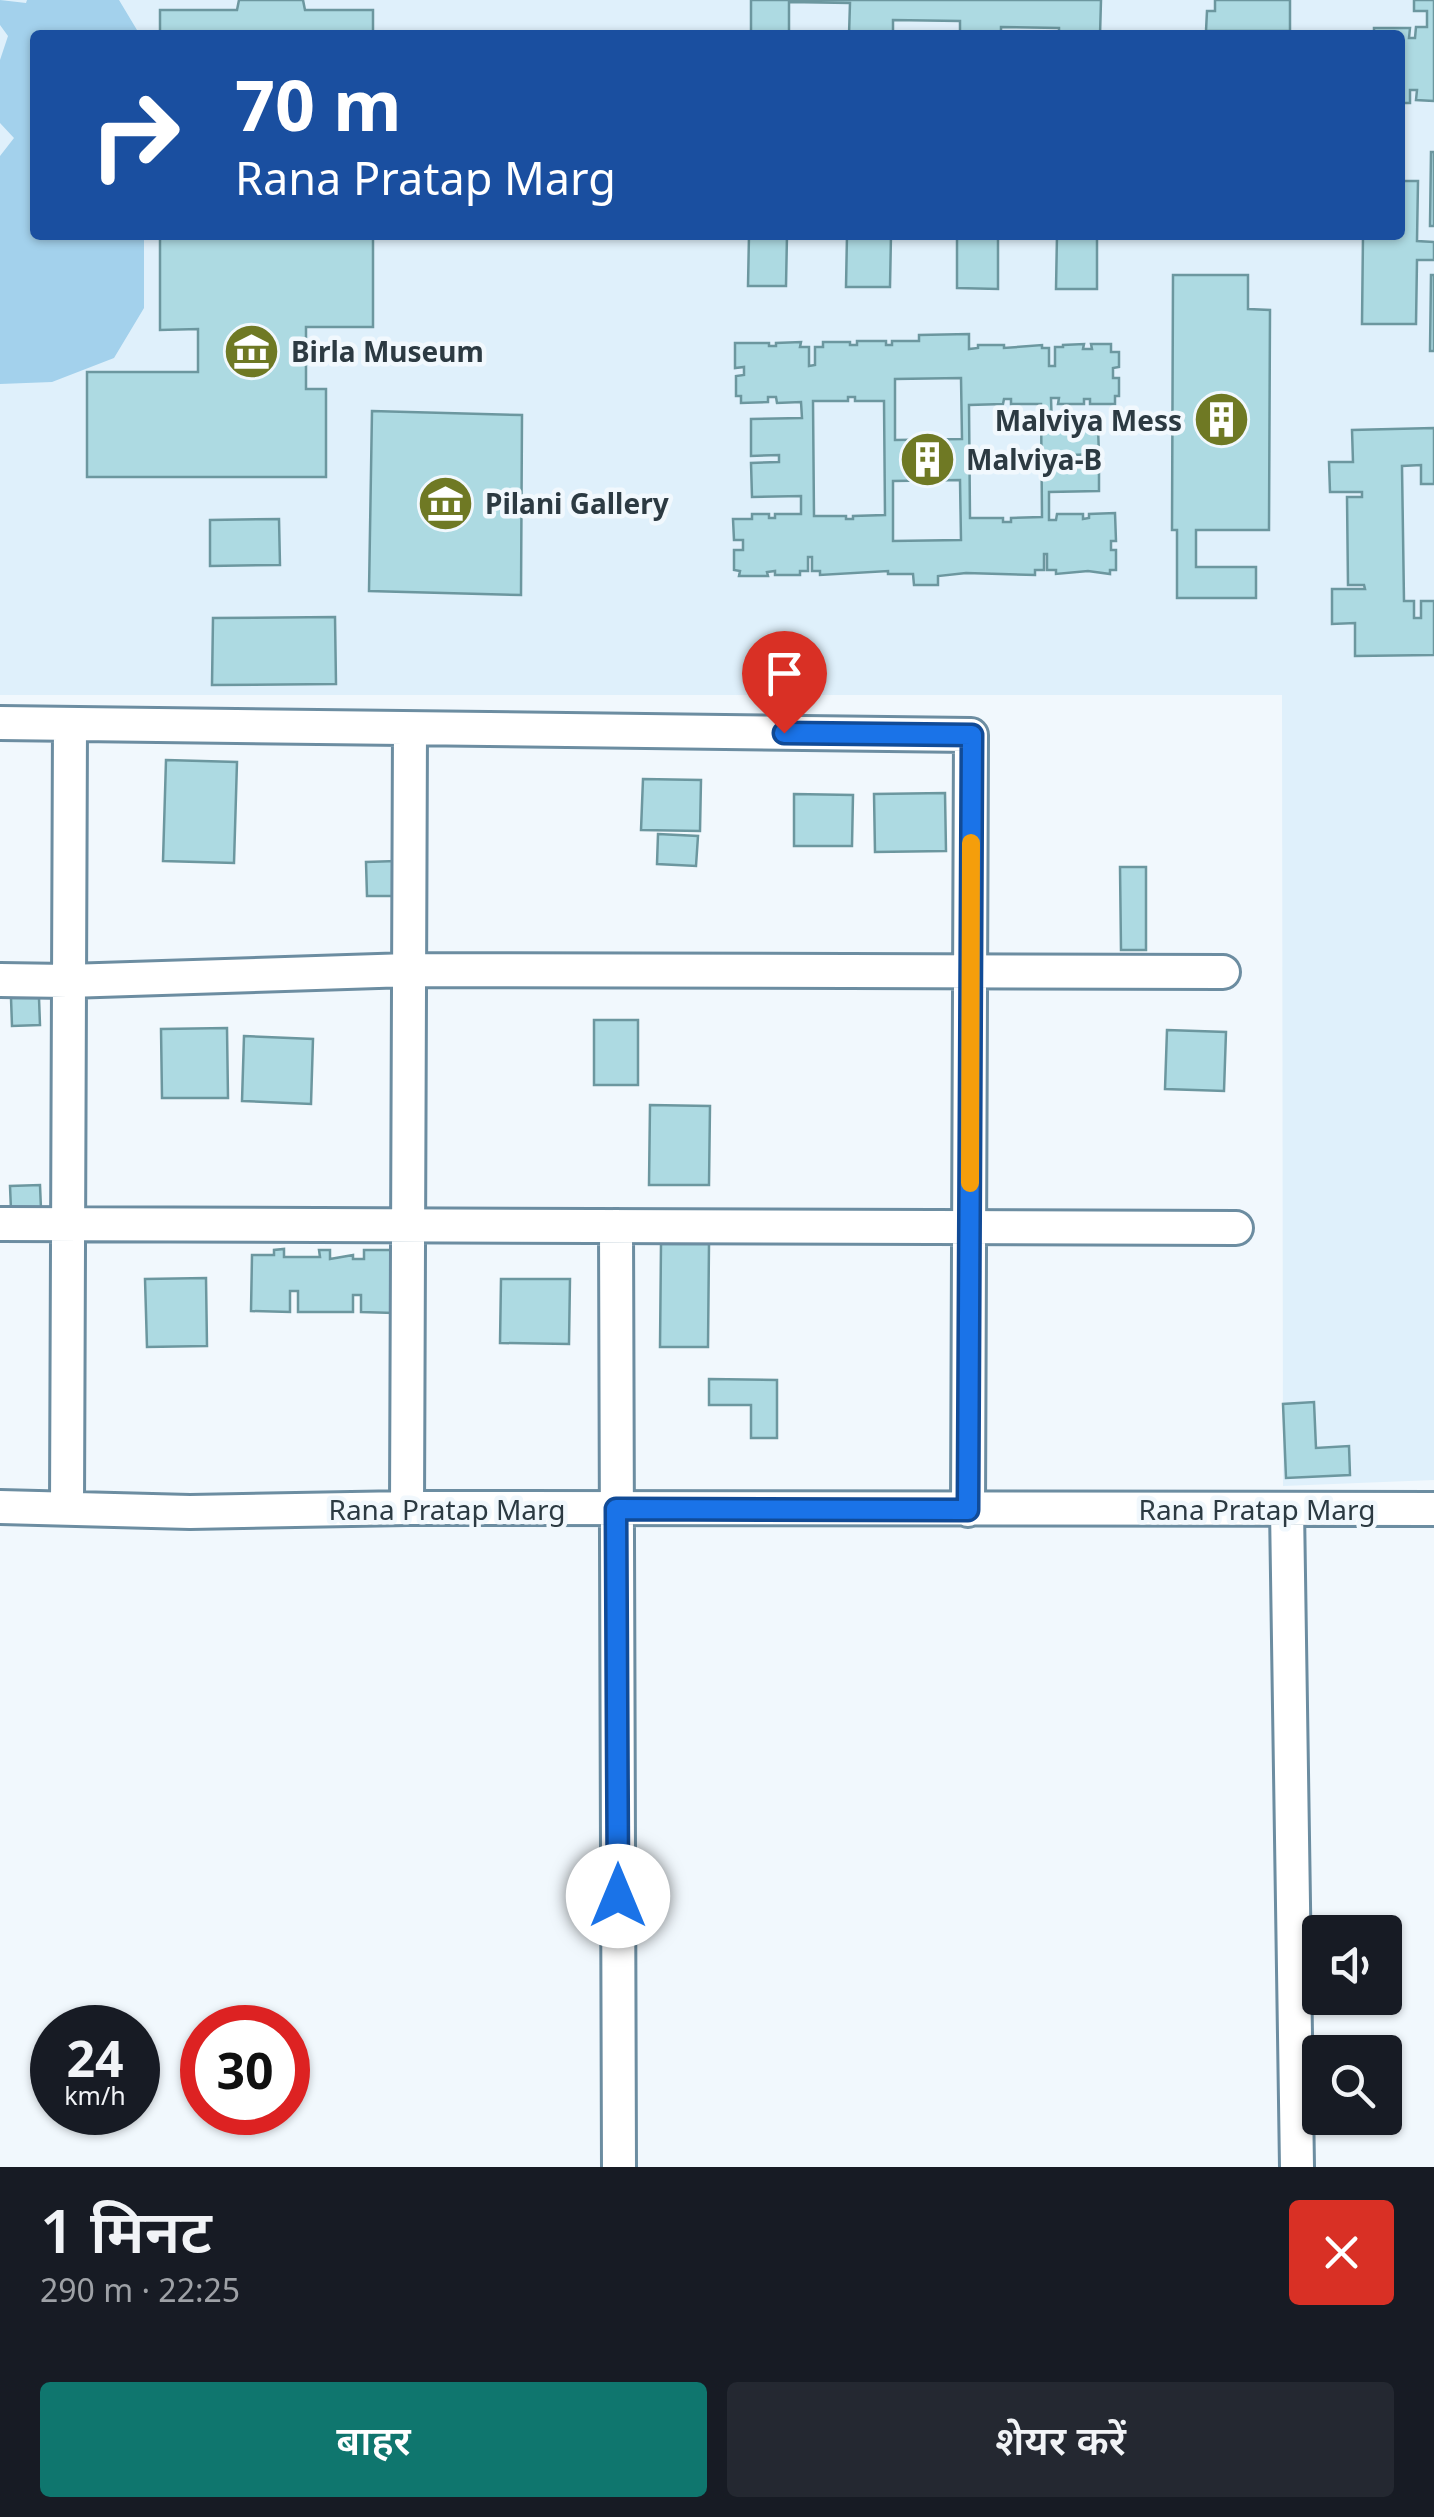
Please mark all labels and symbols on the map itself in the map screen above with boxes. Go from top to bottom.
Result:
museum icon: Birla Museum [222,321,282,381]
place label: Birla Museum [291,332,484,370]
building icon: Malviya Mess [1191,390,1251,450]
place label: Malviya Mess [995,401,1182,439]
building icon: Malviya-B [897,429,957,489]
place label: Malviya-B [966,440,1102,478]
museum icon: Pilani Gallery [416,473,476,533]
place label: Pilani Gallery [485,484,669,522]
pin [742,631,827,734]
street label: Rana Pratap Marg [329,1490,566,1528]
street label: Rana Pratap Marg [1139,1490,1376,1528]
position arrow [566,1844,670,1948]
speed limit sign: 30 [180,2005,310,2135]

